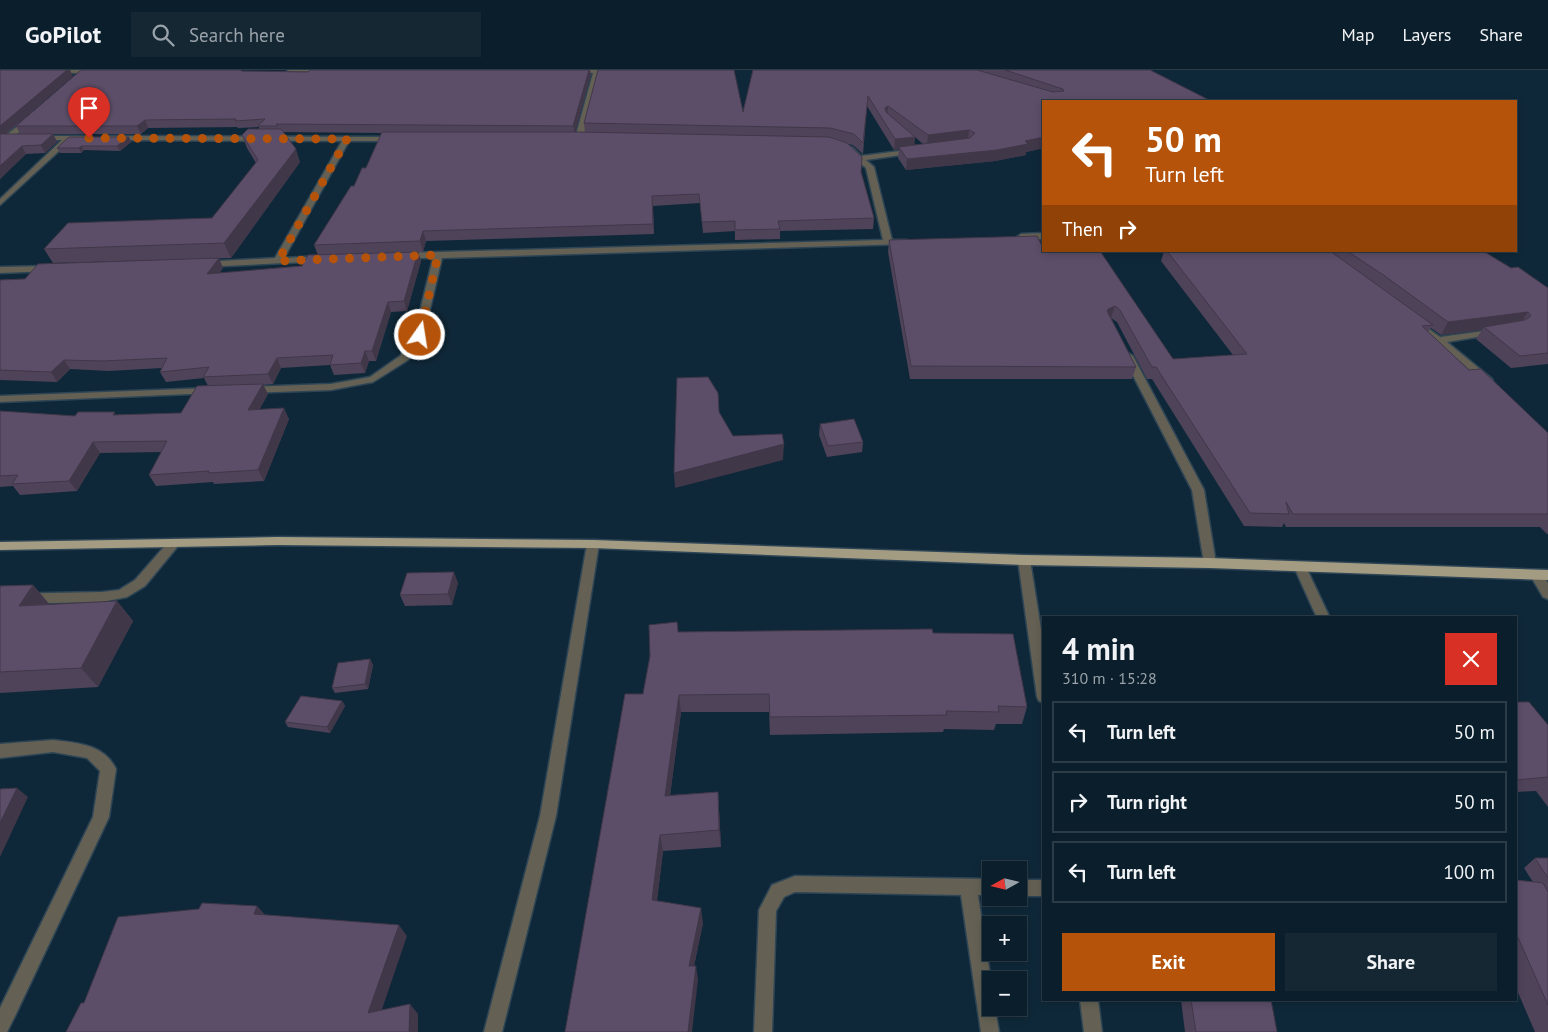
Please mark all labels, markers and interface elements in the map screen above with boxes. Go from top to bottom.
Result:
search box [131,12,481,57]
text: GoPilot [25,19,101,50]
icon: search [149,21,177,49]
text: Search here [189,23,285,47]
text: Map [1342,23,1374,46]
text: Layers [1402,23,1451,46]
text: Share [1479,23,1523,46]
pin [68,87,110,138]
icon: arrive [75,94,103,122]
text: 50 m [1145,116,1222,162]
icon: left [1062,120,1127,185]
text: Turn left [1145,160,1224,188]
icon: right [1113,215,1141,243]
text: Then [1062,217,1103,241]
position arrow [393,308,445,360]
text: 4 min [1062,629,1135,668]
button: close [1445,633,1497,685]
text: 310 m · 15:28 [1062,668,1157,688]
icon: left [1064,718,1092,746]
text: Turn left [1107,720,1176,744]
text: 50 m [1454,720,1495,744]
icon: right [1064,788,1092,816]
text: Turn right [1107,790,1187,814]
text: 50 m [1454,790,1495,814]
icon: left [1064,858,1092,886]
text: Turn left [1107,860,1176,884]
text: 100 m [1443,860,1495,884]
north arrow [982,861,1028,906]
map controls [982,861,1027,1016]
button: + [982,916,1027,961]
button: Exit [1062,933,1275,991]
button: Share [1285,933,1497,991]
button: − [982,971,1027,1016]

